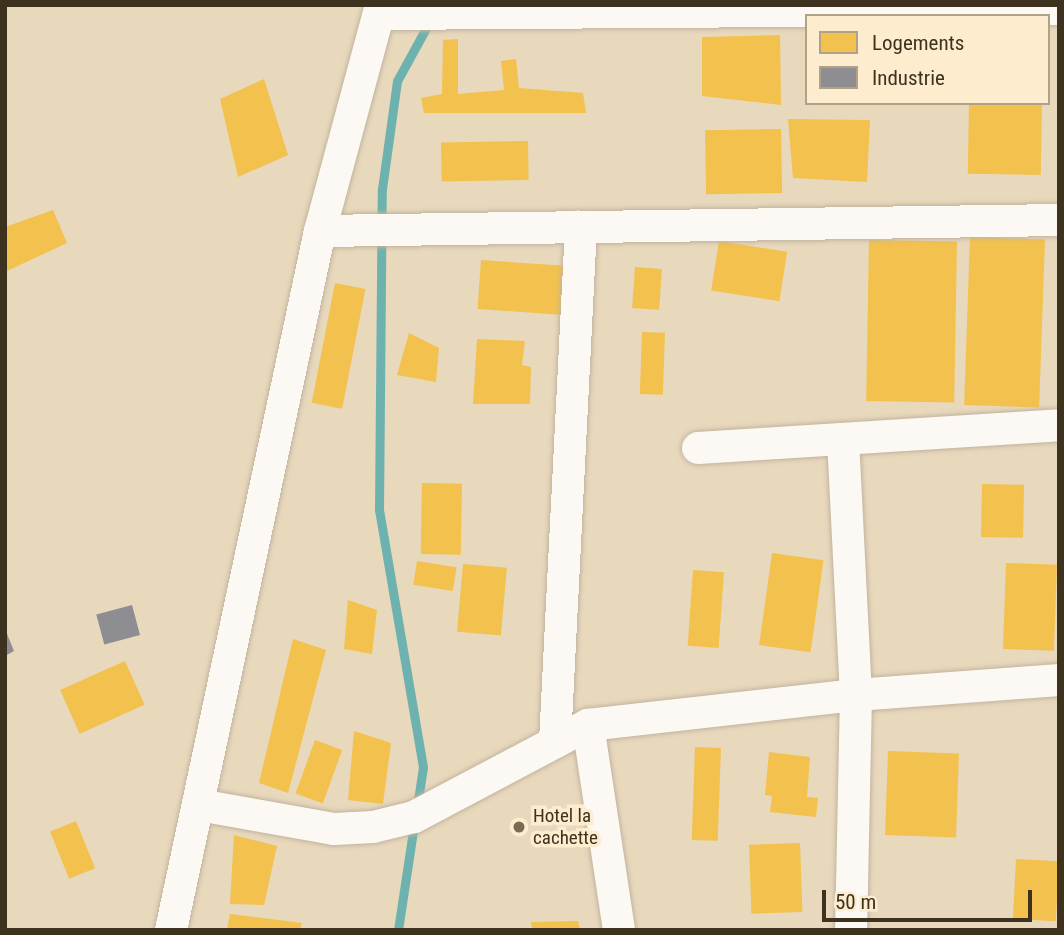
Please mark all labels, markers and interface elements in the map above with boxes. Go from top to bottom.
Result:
legend [805,14,1050,105]
text: Logements [872,31,964,55]
text: Industrie [872,66,945,90]
place label: Hotel la cachette [533,805,598,849]
marker: Hotel la cachette [511,819,527,835]
scale bar [826,876,1036,920]
text: 50 m [835,890,876,914]

